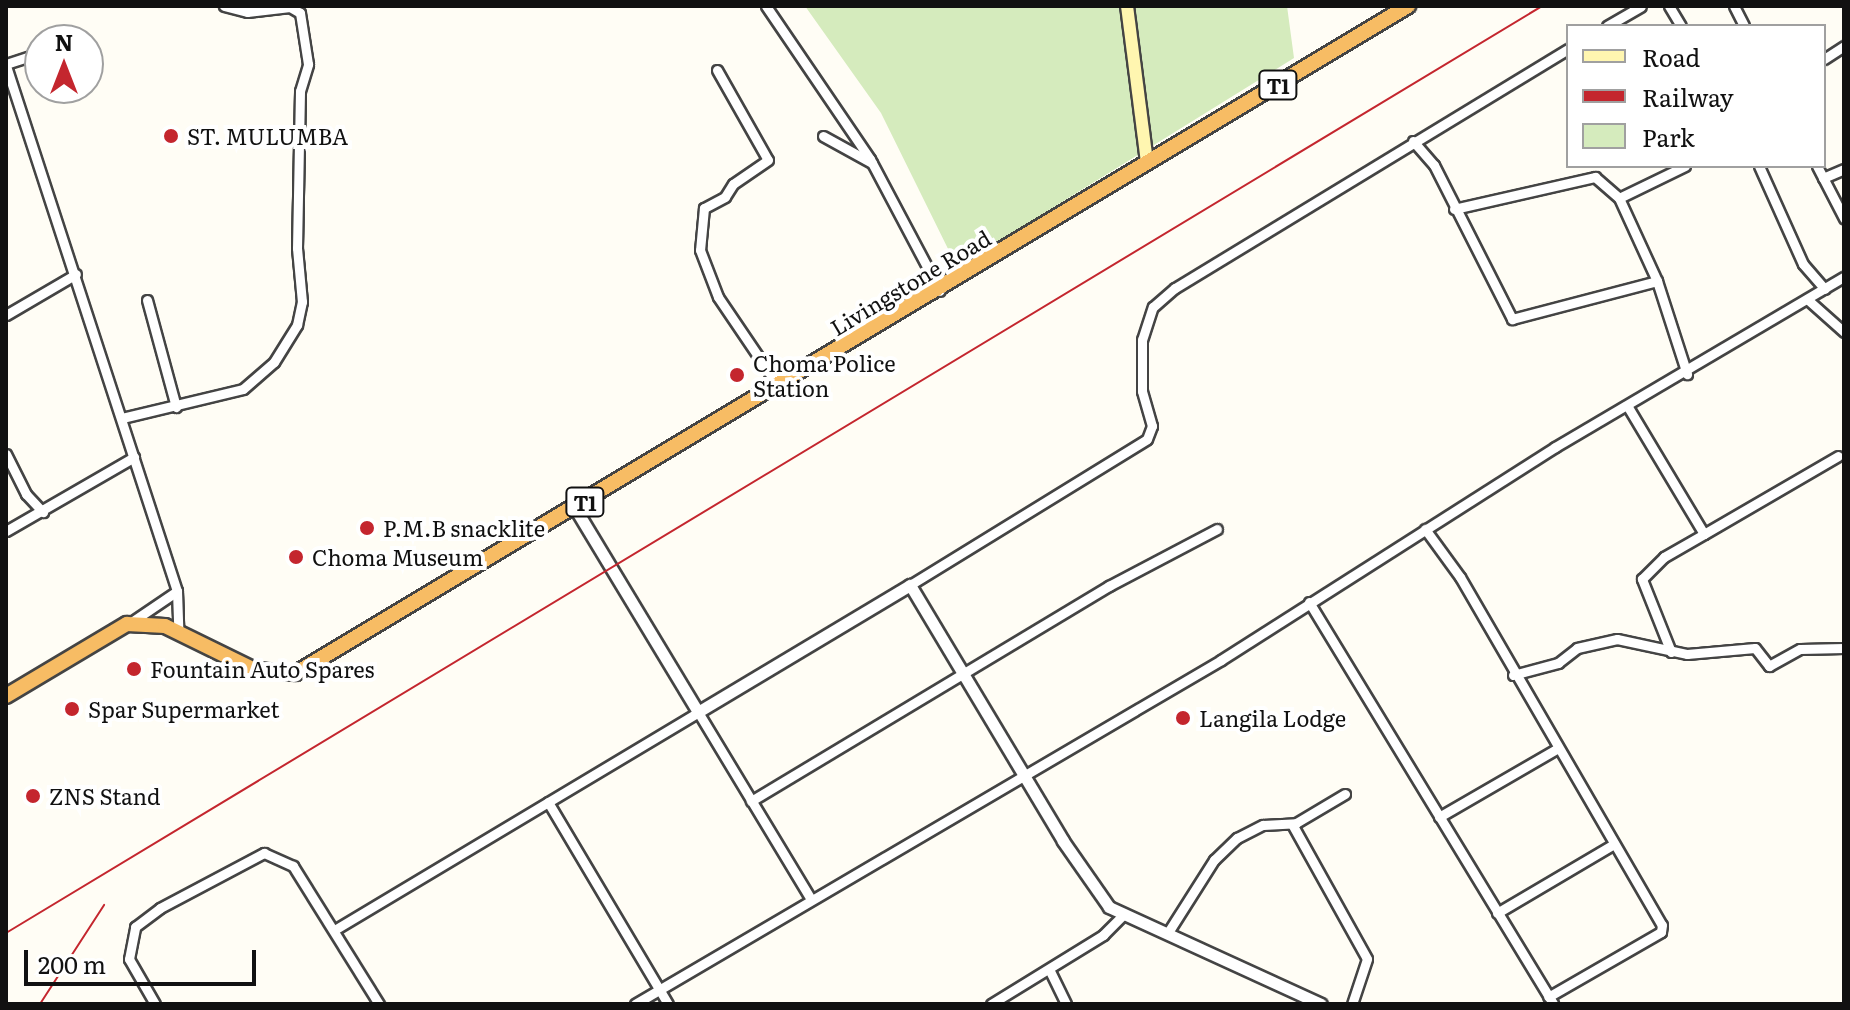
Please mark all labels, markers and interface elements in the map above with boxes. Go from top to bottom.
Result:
north arrow [24,24,104,104]
legend [1566,24,1826,168]
text: N [55,25,73,58]
text: Road [1642,39,1700,74]
road number: T1 [1258,69,1298,101]
text: Railway [1642,79,1734,114]
text: Park [1642,119,1695,154]
place label: ST. MULUMBA [187,123,348,149]
marker: ST. MULUMBA [162,127,180,145]
street label: Livingstone Road [825,224,995,340]
place label: Choma Police Station [753,349,896,400]
marker: Choma Police Station [728,366,746,384]
road number: T1 [565,486,605,518]
place label: P.M.B snacklite [383,515,545,541]
marker: P.M.B snacklite [358,519,376,537]
place label: Choma Museum [312,544,483,570]
marker: Choma Museum [287,548,305,566]
place label: Fountain Auto Spares [150,656,374,682]
marker: Fountain Auto Spares [125,660,143,678]
place label: Spar Supermarket [88,696,279,722]
marker: Spar Supermarket [63,700,81,718]
place label: Langila Lodge [1199,705,1346,731]
marker: Langila Lodge [1174,709,1192,727]
place label: ZNS Stand [49,783,161,809]
marker: ZNS Stand [24,787,42,805]
scale bar [28,934,260,984]
text: 200 m [38,946,106,981]

